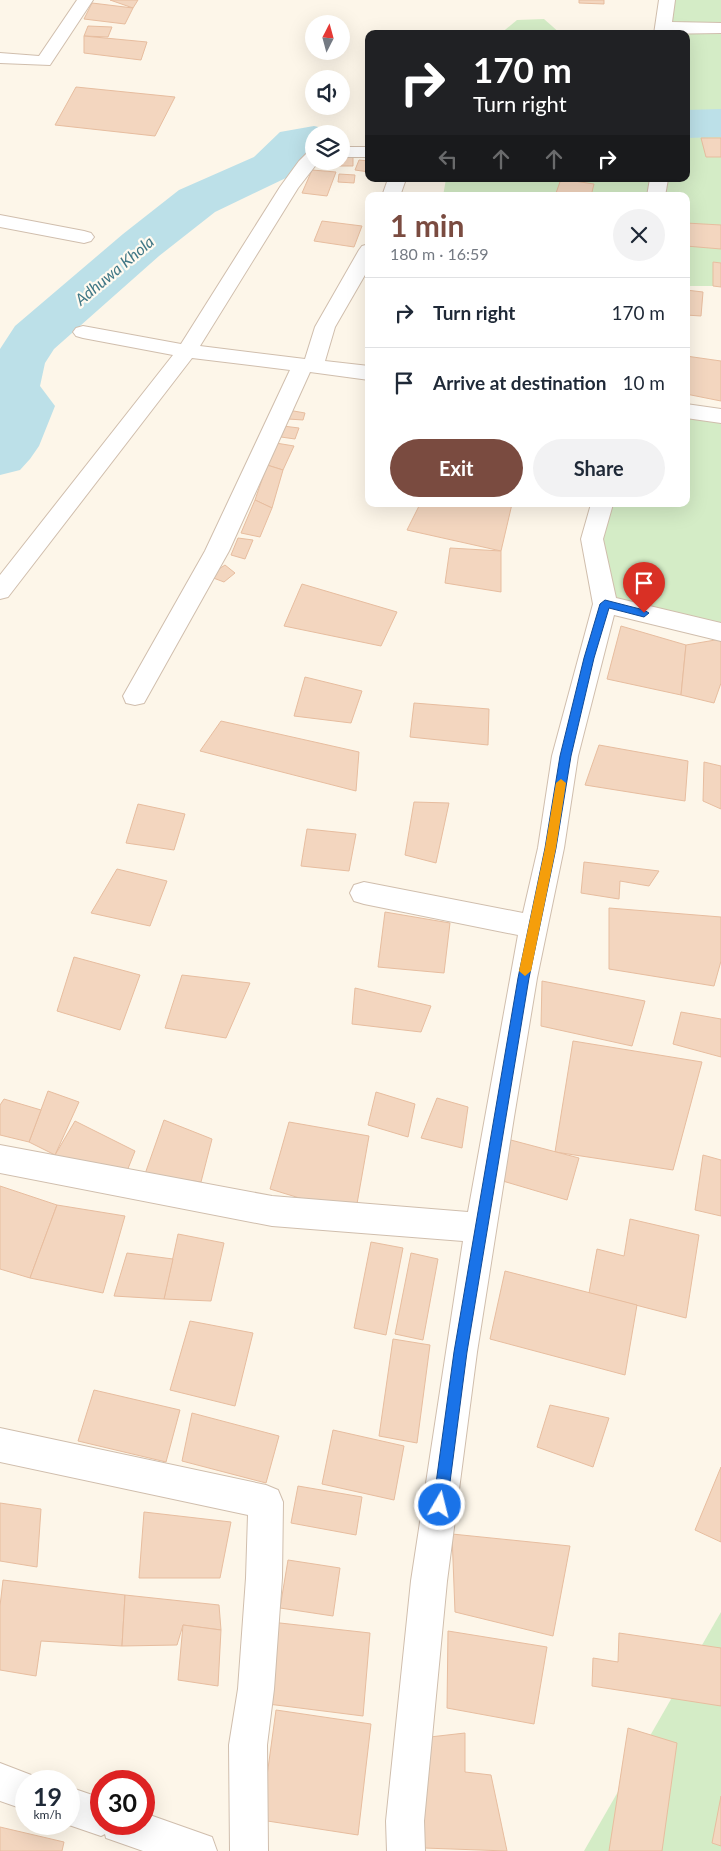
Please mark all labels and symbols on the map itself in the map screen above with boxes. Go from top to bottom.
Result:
north arrow [305,15,350,60]
water label: Adhuwa Khola [70,232,157,309]
pin [623,562,665,613]
position arrow [413,1478,465,1530]
speed limit sign: 30 [90,1770,155,1835]

